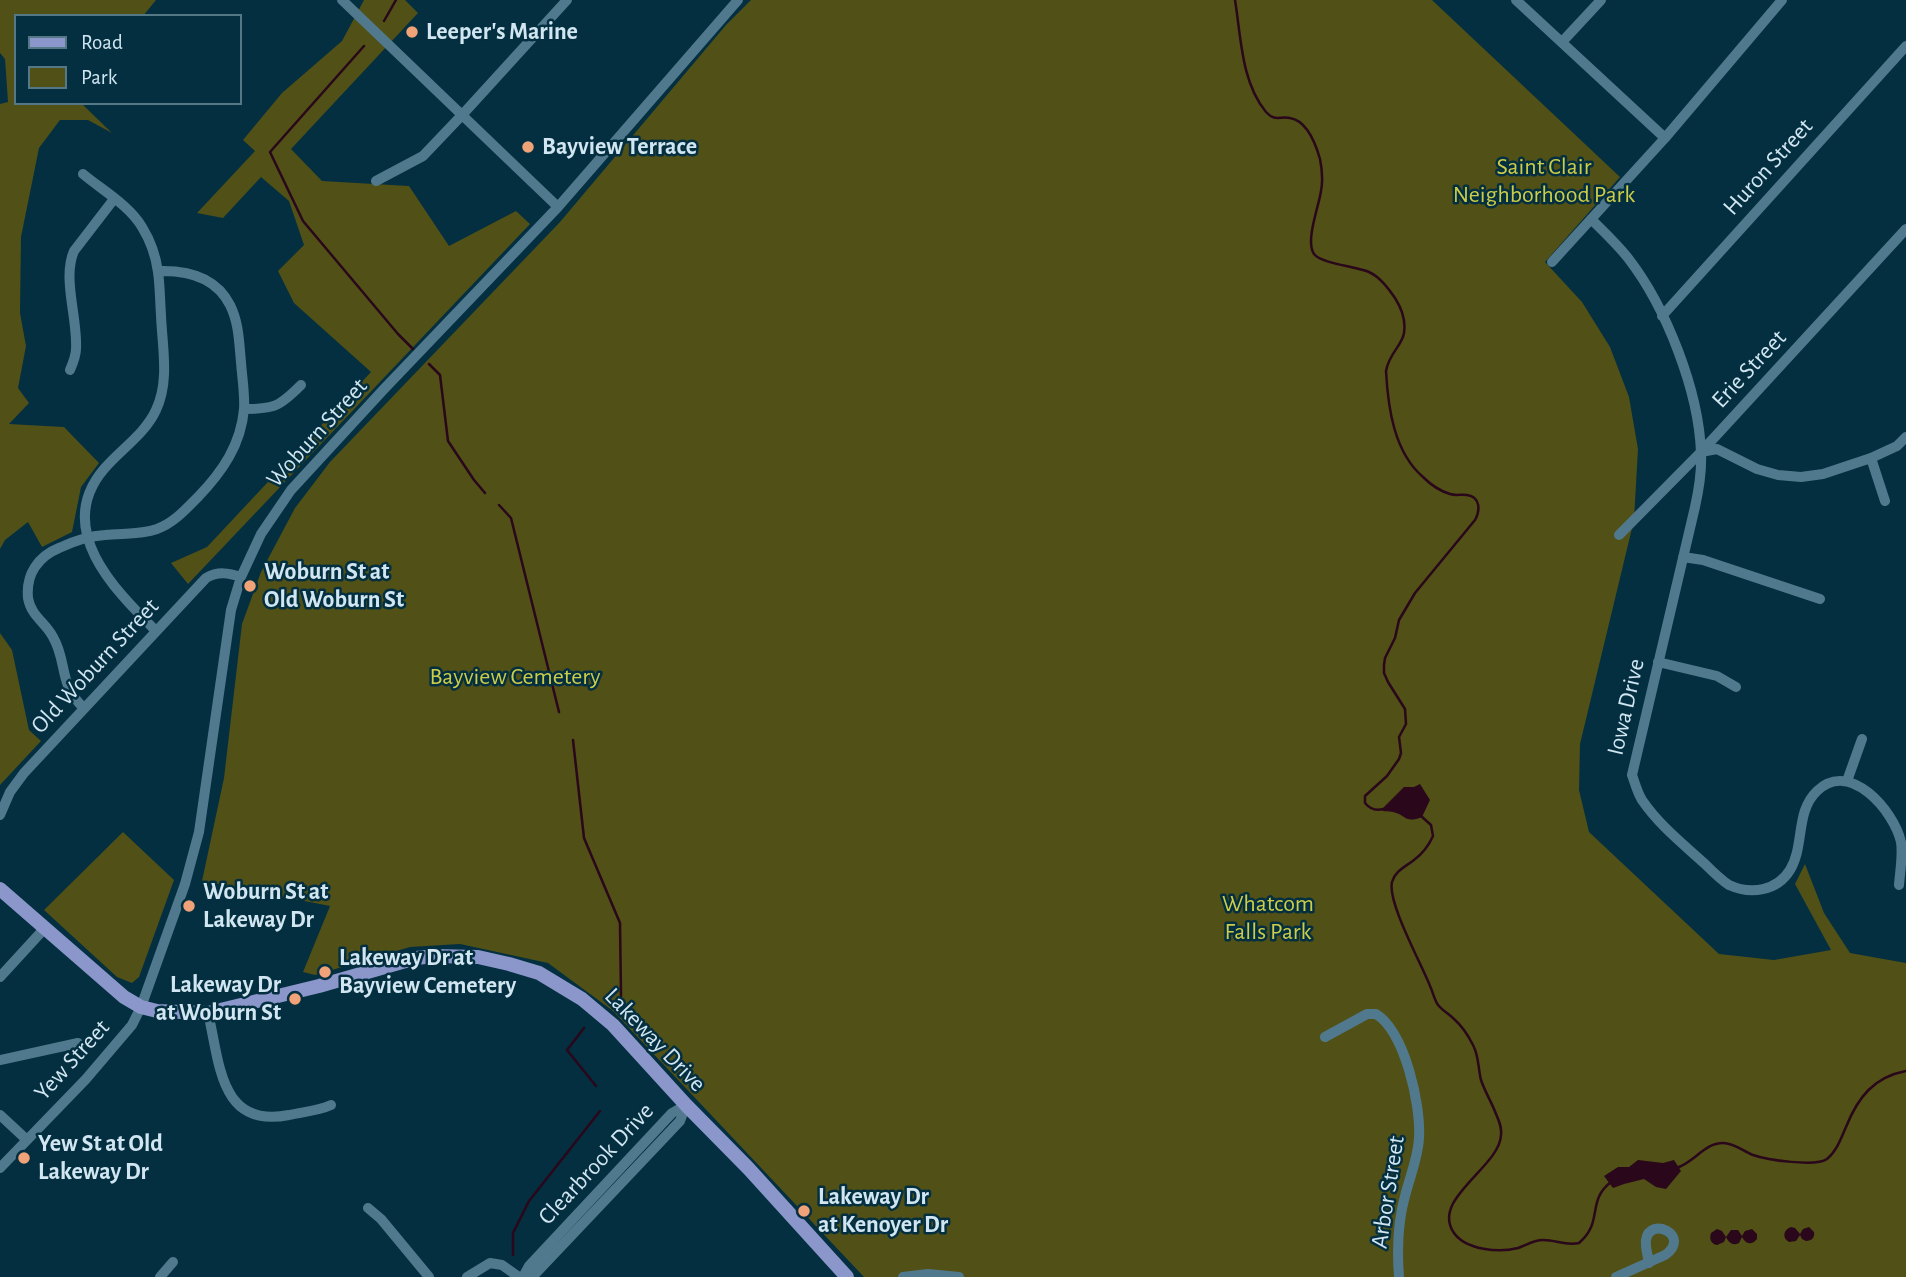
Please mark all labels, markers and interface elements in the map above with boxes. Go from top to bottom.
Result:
legend [14,14,242,105]
place label: Leeper's Marine [426,18,578,46]
marker: Leeper's Marine [404,24,420,40]
text: Road [81,32,123,53]
text: Park [81,67,117,88]
street label: Huron Street [1717,113,1819,221]
place label: Bayview Terrace [542,133,697,161]
marker: Bayview Terrace [520,139,536,155]
park label: Saint Clair Neighborhood Park [1453,153,1635,209]
street label: Erie Street [1706,324,1792,414]
street label: Woburn Street [260,372,374,494]
place label: Woburn St at Old Woburn St [264,558,404,614]
marker: Woburn St at Old Woburn St [242,578,258,594]
street label: Old Woburn Street [25,592,165,740]
street label: Iowa Drive [1601,656,1651,758]
park label: Bayview Cemetery [429,663,601,691]
place label: Woburn St at Lakeway Dr [203,878,328,934]
park label: Whatcom Falls Park [1222,890,1314,946]
marker: Woburn St at Lakeway Dr [181,898,197,914]
place label: Lakeway Dr at Bayview Cemetery [339,944,516,1000]
marker: Lakeway Dr at Bayview Cemetery [317,964,333,980]
place label: Lakeway Dr at Woburn St [156,971,281,1027]
street label: Lakeway Drive [598,982,712,1098]
marker: Lakeway Dr at Woburn St [287,991,303,1007]
street label: Yew Street [28,1014,116,1106]
street label: Clearbrook Drive [532,1097,660,1231]
place label: Yew St at Old Lakeway Dr [38,1130,163,1186]
street label: Arbor Street [1365,1134,1411,1250]
marker: Yew St at Old Lakeway Dr [16,1150,32,1166]
place label: Lakeway Dr at Kenoyer Dr [818,1183,948,1239]
marker: Lakeway Dr at Kenoyer Dr [796,1203,812,1219]

